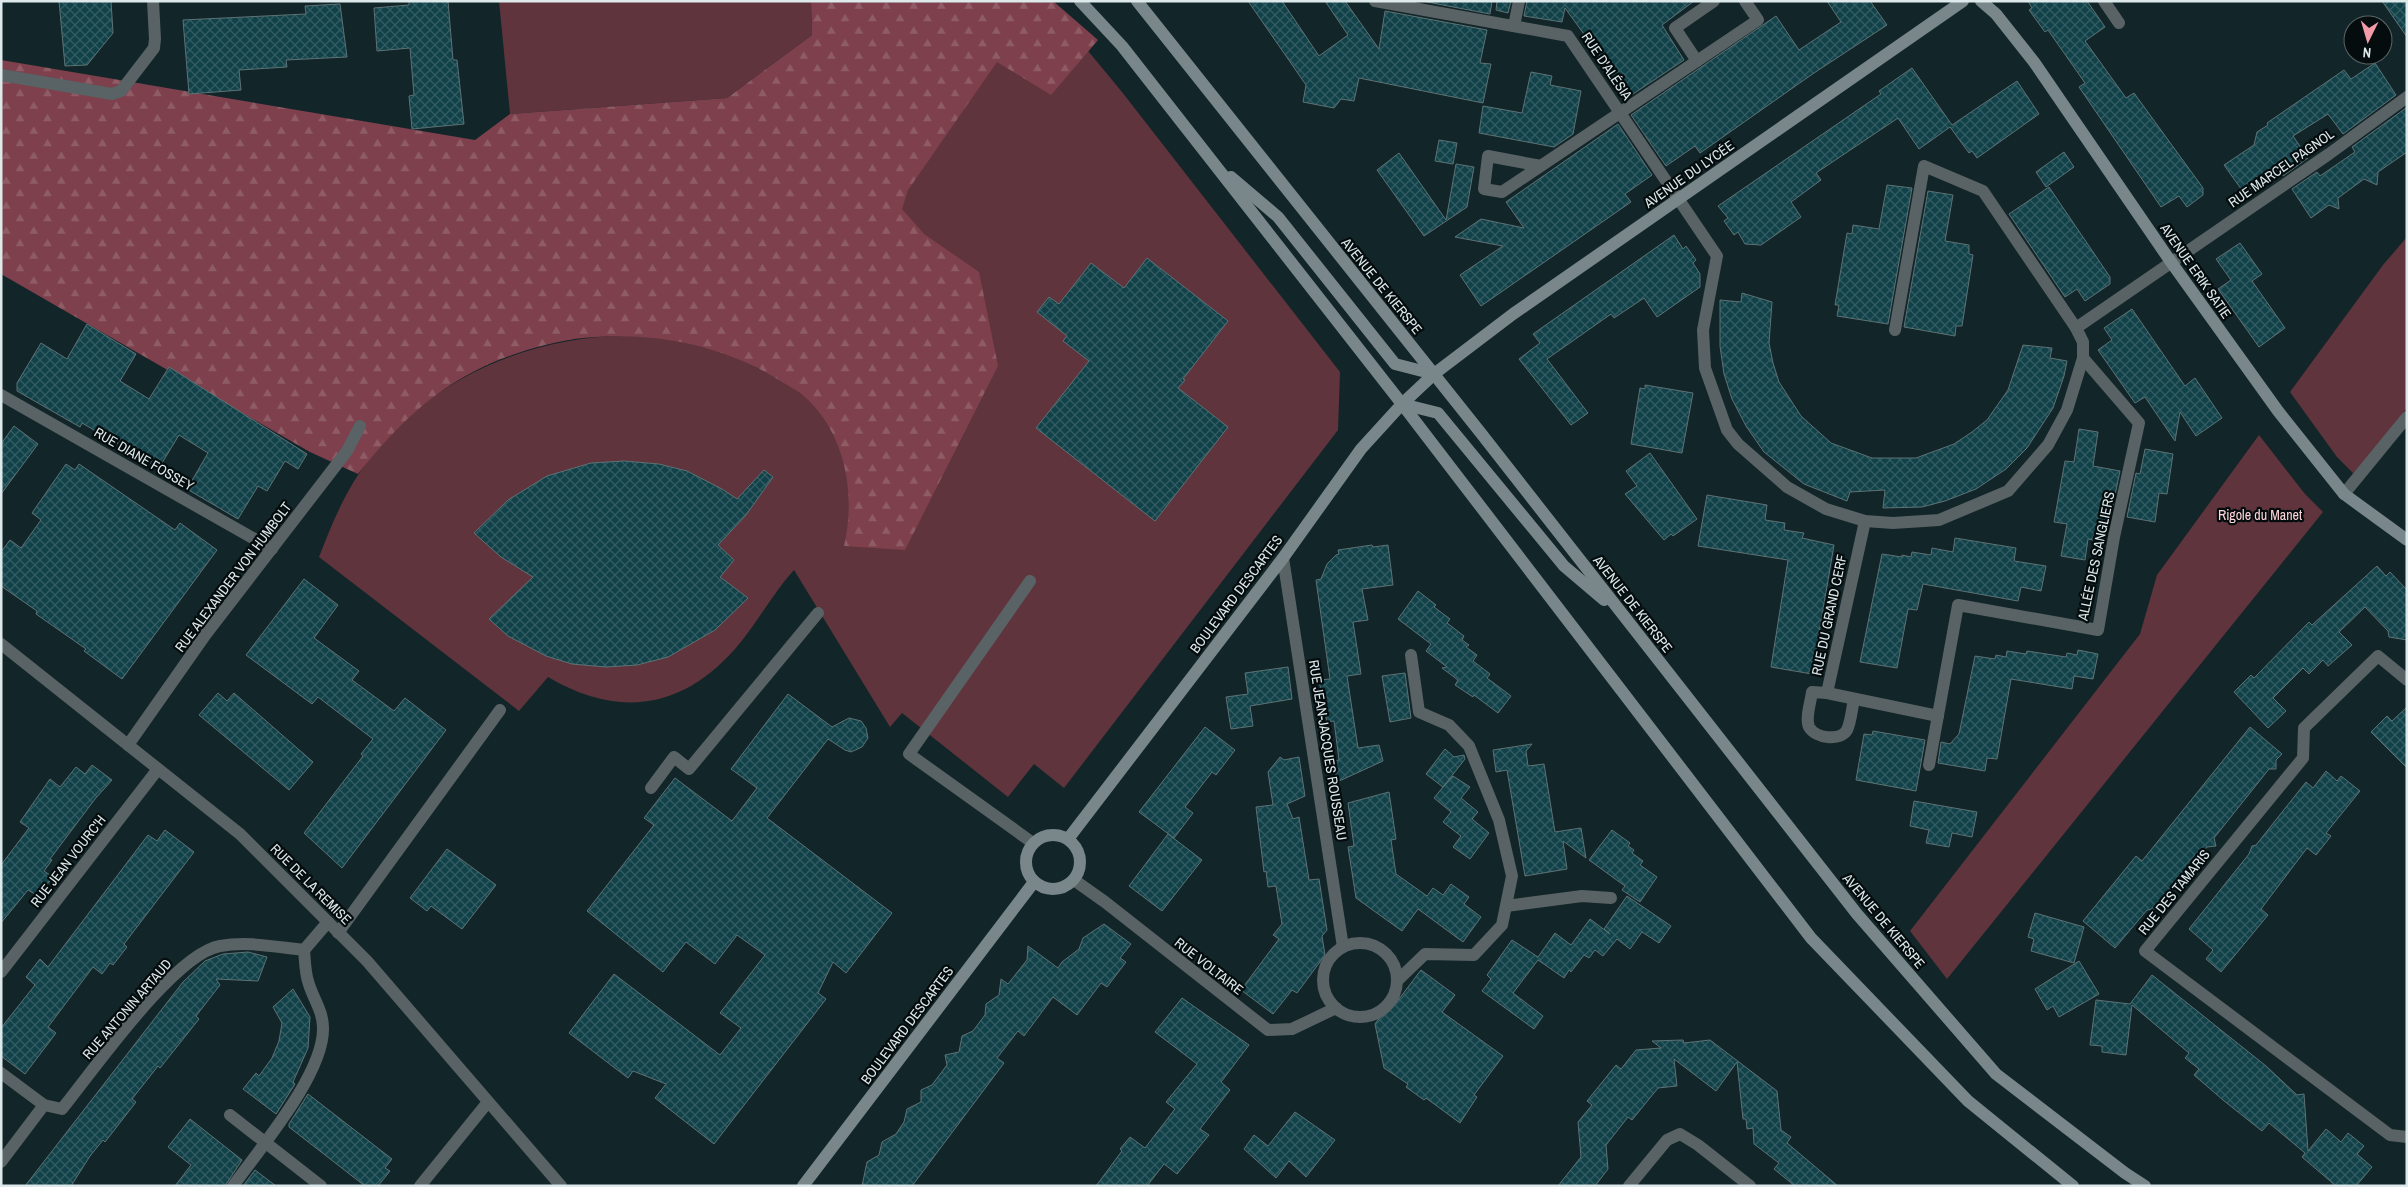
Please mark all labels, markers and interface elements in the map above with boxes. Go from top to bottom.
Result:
north arrow [2343,15,2393,65]
street label: RUE D'ALÉSIA [1578,29,1636,104]
text: N [2362,44,2372,62]
street label: RUE MARCEL PAGNOL [2225,124,2338,211]
street label: AVENUE DU LYCÉE [1640,136,1738,212]
street label: AVENUE ERIK SATIE [2156,219,2235,322]
street label: AVENUE DE KIERSPE [1337,234,1426,338]
street label: RUE DIANE FOSSEY [91,423,197,495]
street label: ALLÉE DES SANGLIERS [2073,490,2119,623]
street label: RUE ALEXANDER VON HUMBOLT [171,499,295,655]
park label: Rigole du Manet [2218,506,2302,524]
street label: BOULEVARD DESCARTES [1186,531,1286,657]
street label: AVENUE DE KIERSPE [1589,551,1677,656]
street label: RUE DU GRAND CERF [1807,553,1851,677]
street label: RUE JEAN-JACQUES ROUSSEAU [1305,658,1351,842]
street label: RUE JEAN VOURC'H [26,811,110,911]
street label: RUE DE LA REMISE [267,840,355,928]
street label: RUE DES TAMARIS [2134,846,2214,938]
street label: AVENUE DE KIERSPE [1838,869,1929,972]
street label: RUE VOLTAIRE [1171,934,1247,998]
street label: RUE ANTONIN ARTAUD [79,955,175,1063]
street label: BOULEVARD DESCARTES [857,962,957,1088]

